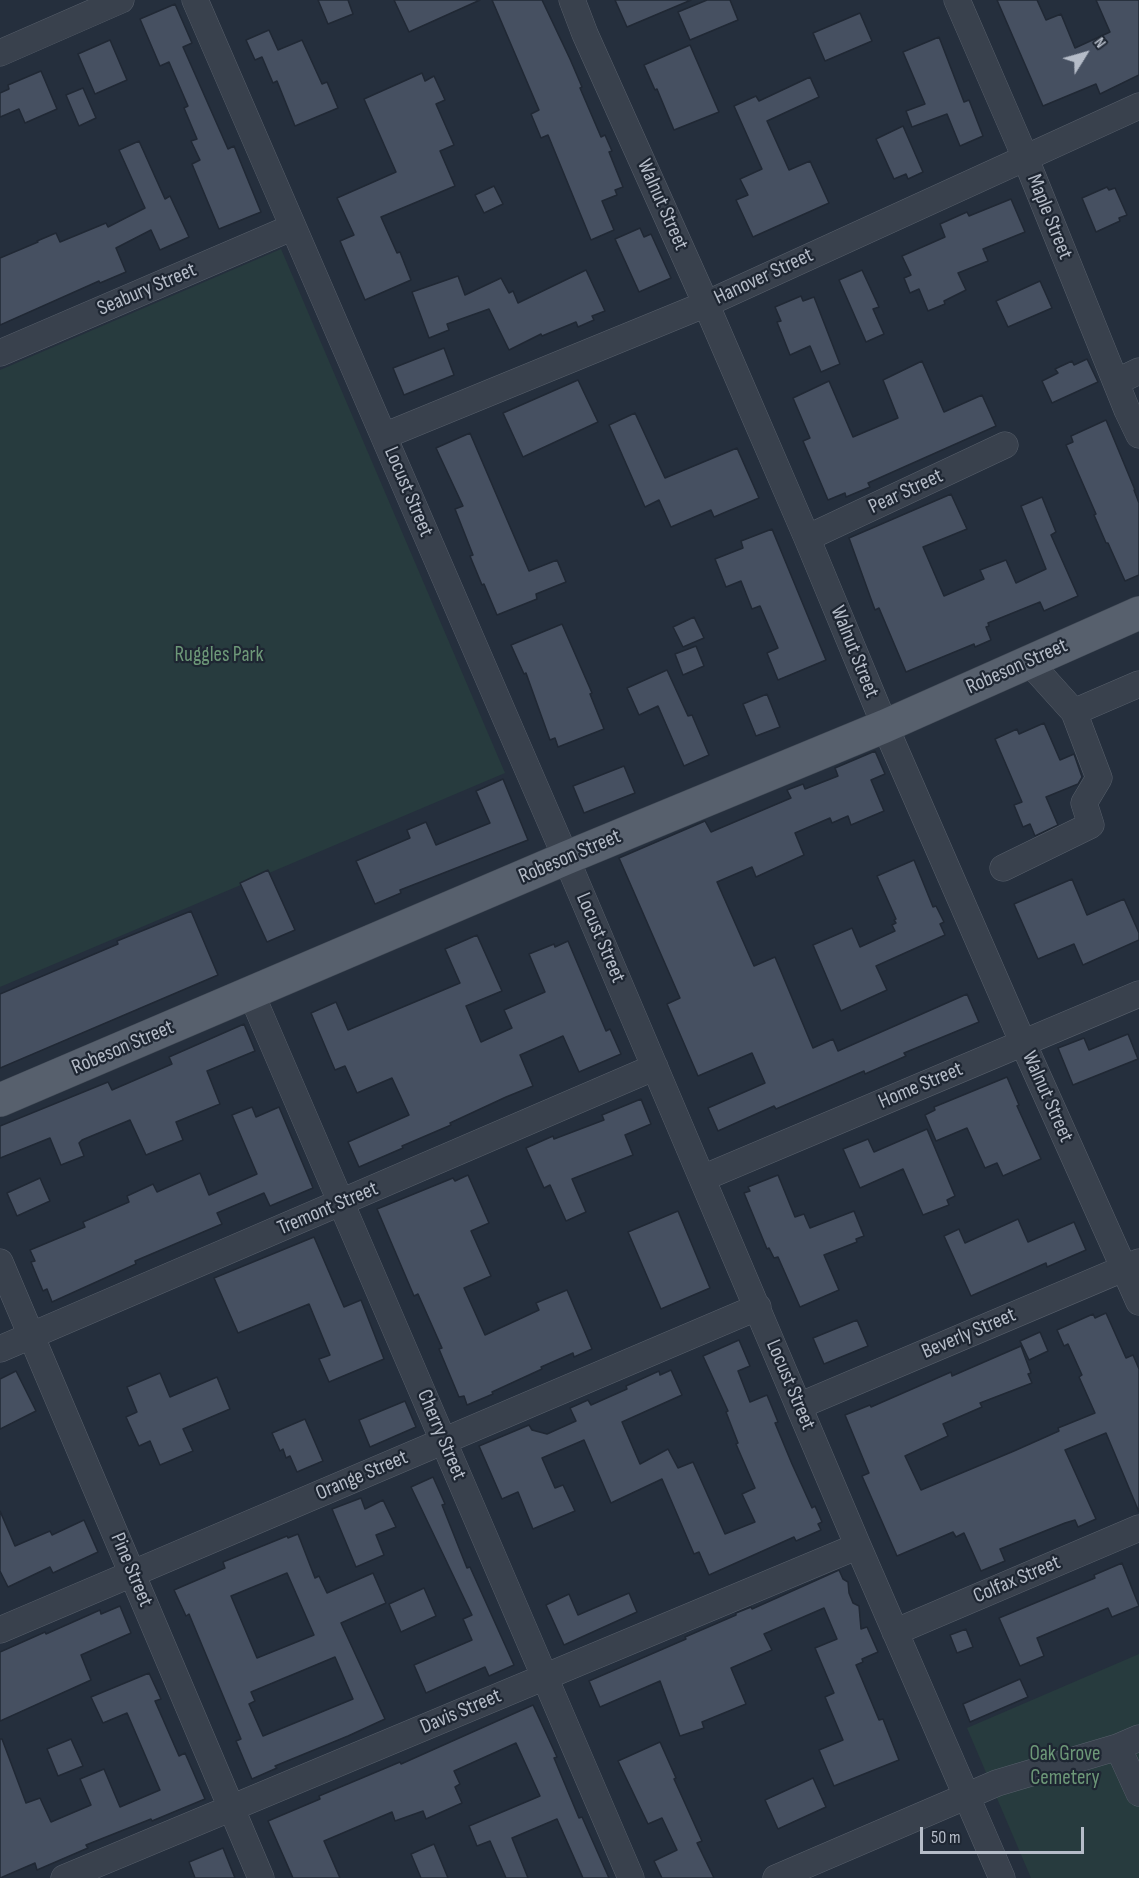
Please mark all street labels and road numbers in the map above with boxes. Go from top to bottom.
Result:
street label: Walnut Street [631,156,693,254]
street label: Maple Street [1021,171,1077,263]
street label: Hanover Street [710,243,818,311]
street label: Seabury Street [94,258,200,322]
street label: Locust Street [378,443,438,541]
street label: Pear Street [865,464,947,520]
street label: Walnut Street [824,602,884,702]
street label: Robeson Street [962,633,1072,701]
street label: Robeson Street [515,824,625,890]
street label: Locust Street [570,889,630,987]
street label: Robeson Street [68,1015,178,1081]
street label: Walnut Street [1016,1048,1078,1146]
street label: Home Street [875,1057,967,1115]
street label: Tremont Street [274,1177,382,1241]
street label: Beverly Street [918,1303,1020,1365]
street label: Locust Street [760,1336,820,1434]
street label: Cherry Street [411,1386,471,1484]
street label: Orange Street [312,1445,412,1507]
street label: Pine Street [104,1529,158,1611]
street label: Colfax Street [970,1550,1064,1610]
street label: Davis Street [417,1684,505,1740]

